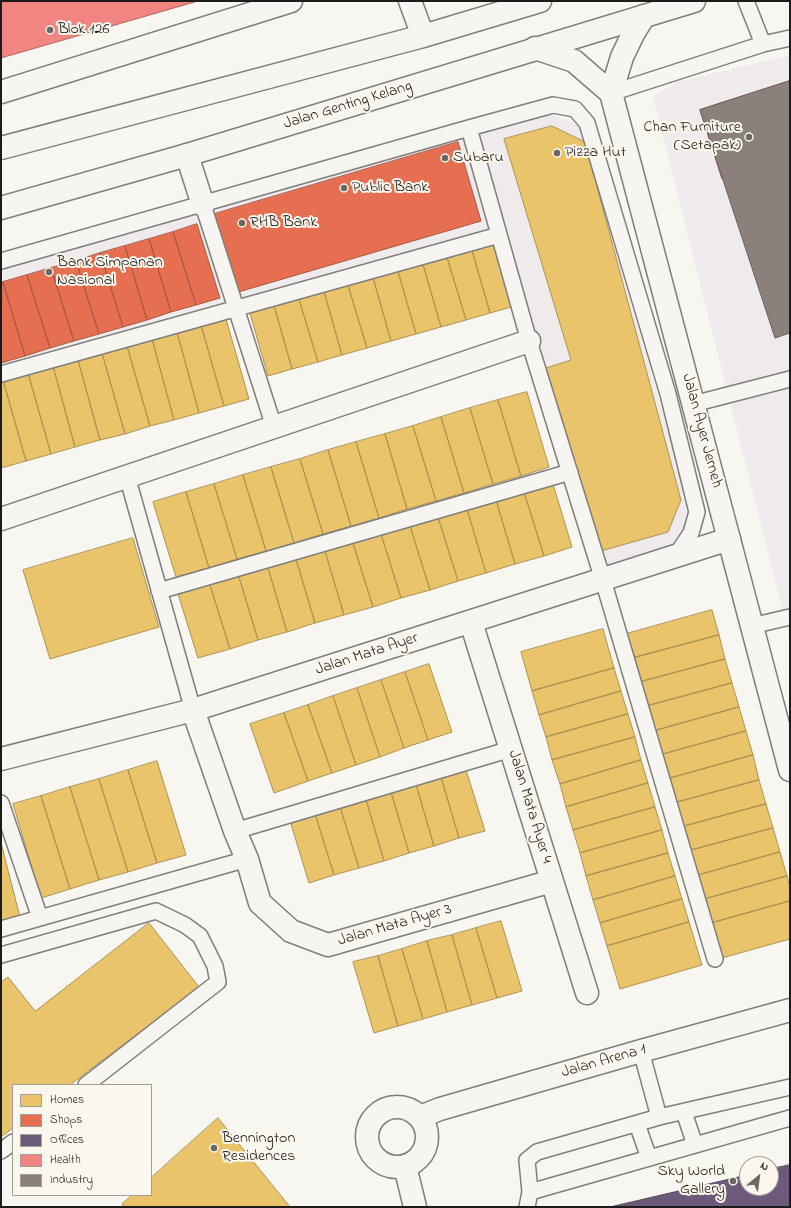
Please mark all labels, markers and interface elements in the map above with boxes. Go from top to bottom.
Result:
place label: Blok 126 [58,20,109,40]
marker: Blok 126 [45,25,55,35]
street label: Jalan Genting Kelang [281,77,415,135]
place label: Chan Furniture (Setapak) [643,118,741,156]
marker: Chan Furniture (Setapak) [744,132,754,142]
place label: Pizza Hut [565,143,626,163]
place label: Subaru [453,148,504,168]
marker: Pizza Hut [552,148,562,158]
marker: Subaru [440,153,450,163]
place label: Public Bank [352,178,428,198]
marker: Public Bank [339,183,349,193]
place label: RHB Bank [250,213,317,233]
marker: RHB Bank [237,218,247,228]
place label: Bank Simpanan Nasional [57,253,163,291]
marker: Bank Simpanan Nasional [44,267,54,277]
street label: Jalan Ayer Jerneh [677,372,725,490]
street label: Jalan Mata Ayer [313,629,421,681]
street label: Jalan Mata Ayer 4 [503,748,555,866]
street label: Jalan Mata Ayer 3 [336,901,454,951]
street label: Jalan Arena 1 [559,1041,649,1083]
legend [12,1084,152,1196]
text: Homes [50,1091,84,1109]
text: Shops [50,1111,82,1129]
place label: Bennington Residences [222,1129,296,1167]
text: Offices [50,1131,84,1149]
marker: Bennington Residences [209,1143,219,1153]
text: Health [50,1151,81,1169]
north arrow [739,1156,779,1196]
text: N [757,1158,771,1175]
place label: Sky World Gallery [657,1162,725,1200]
text: Industry [50,1171,93,1189]
marker: Sky World Gallery [728,1176,738,1186]

